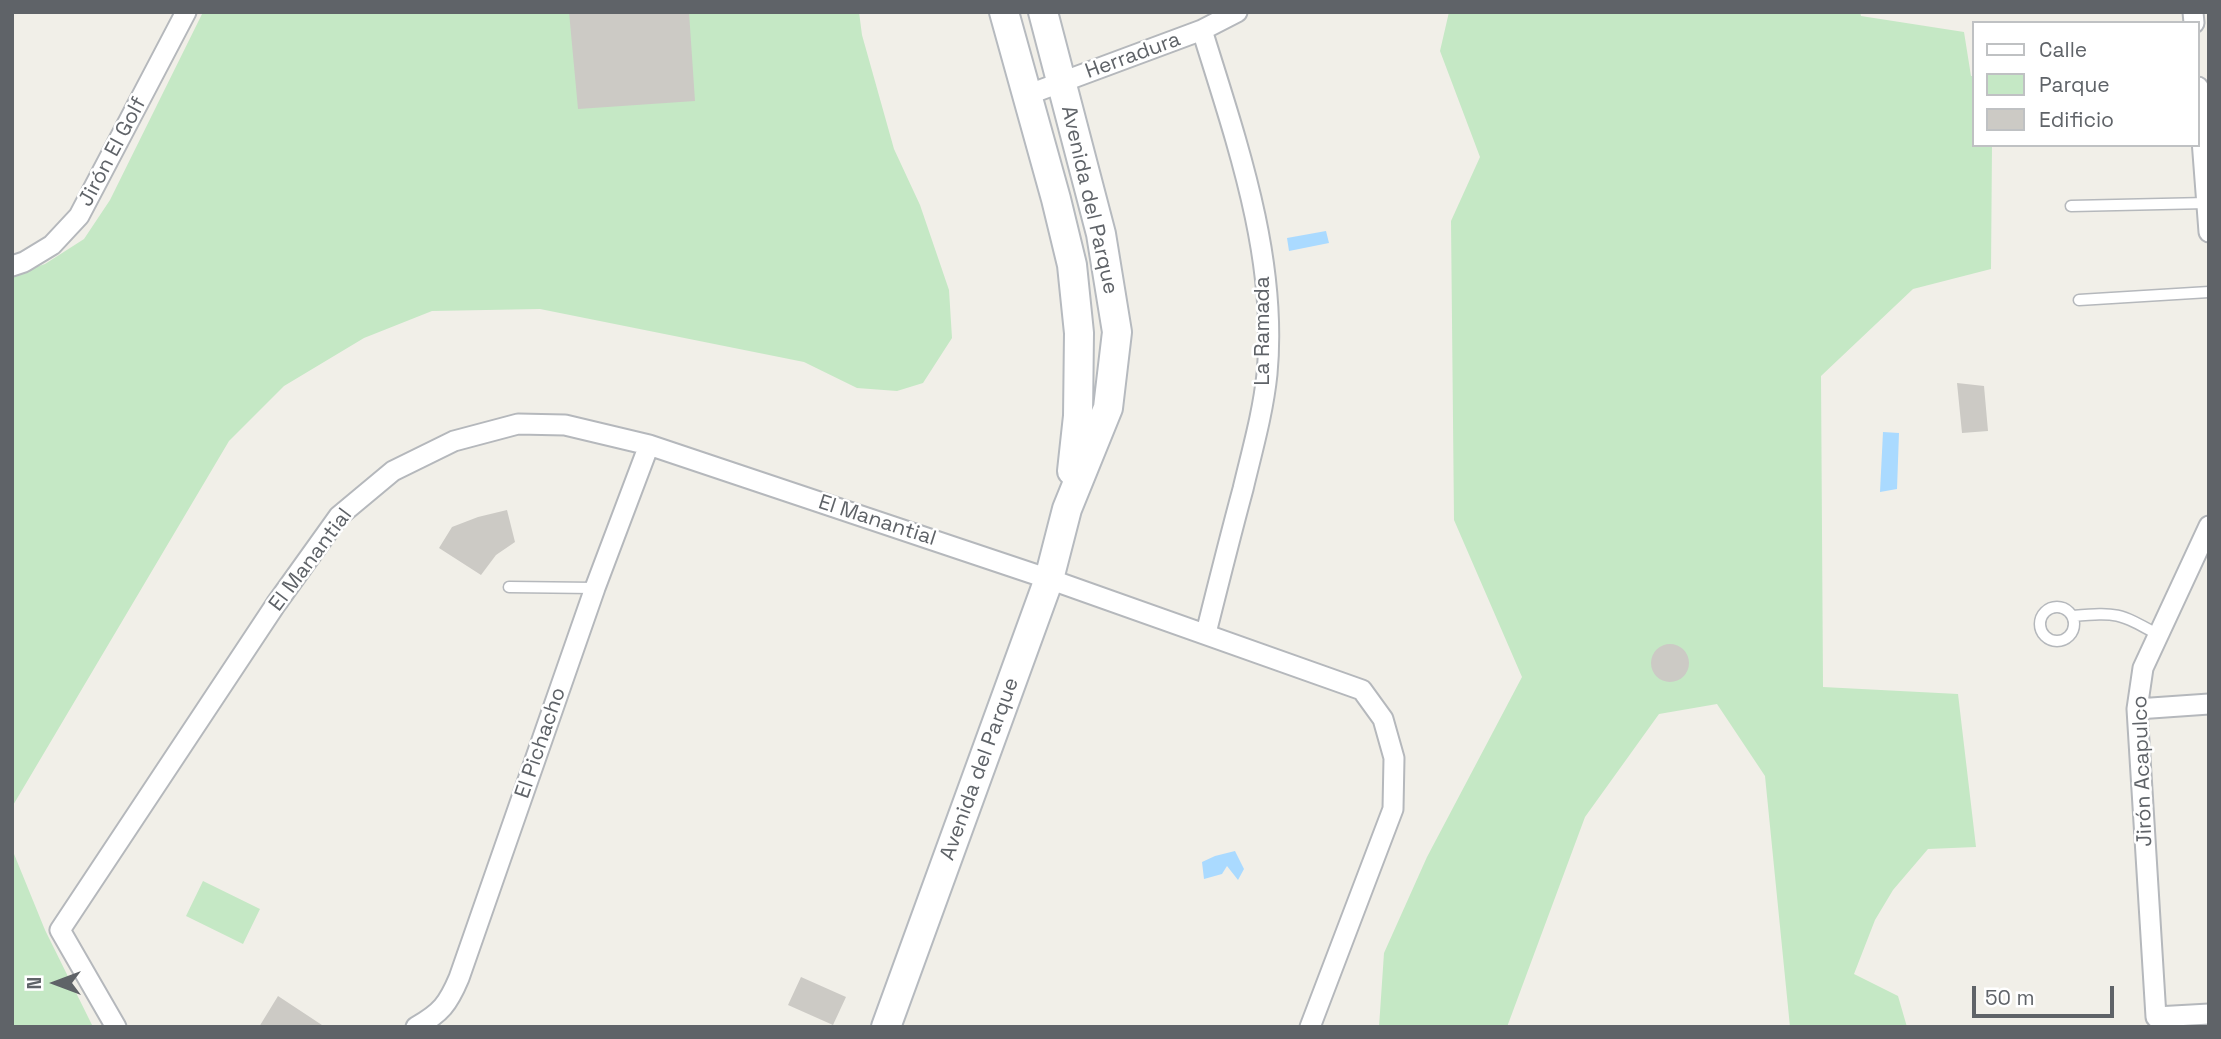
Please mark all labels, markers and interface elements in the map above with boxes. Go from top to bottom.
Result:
legend [1972,21,2200,147]
street label: Herradura [1082,27,1184,85]
text: Calle [2039,36,2087,63]
text: Parque [2039,71,2110,98]
street label: Jirón El Golf [74,93,152,211]
street label: Avenida del Parque [1055,103,1123,297]
text: Edificio [2039,106,2114,133]
street label: La Ramada [1250,276,1276,386]
street label: El Manantial [815,490,939,552]
street label: El Manantial [264,504,358,616]
street label: Avenida del Parque [935,674,1025,864]
street label: El Pichacho [510,684,572,802]
street label: Jirón Acapulco [2128,695,2158,847]
north arrow [21,948,91,1018]
scale bar [1976,972,2118,1016]
text: N [22,977,47,989]
text: 50 m [1985,984,2035,1011]

